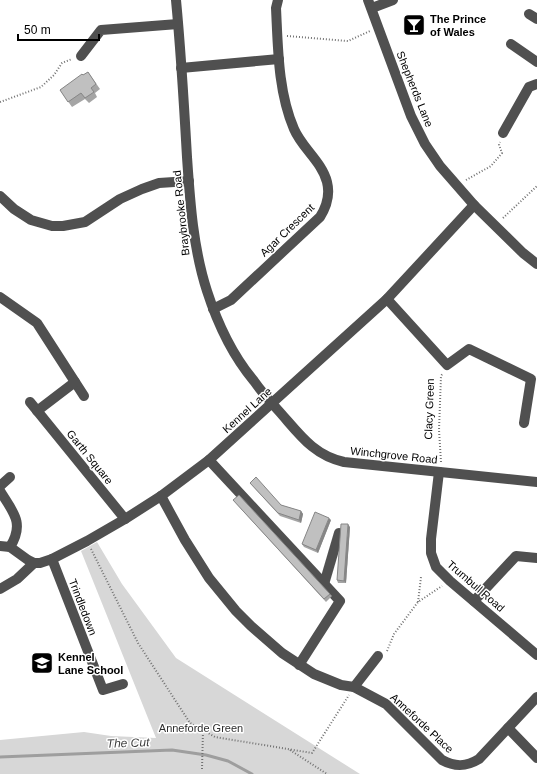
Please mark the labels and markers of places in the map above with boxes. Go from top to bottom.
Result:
bar icon: The Prince of Wales [401,12,427,38]
place label: The Prince of Wales [430,13,486,38]
school or university icon: Kennel Lane School [29,650,55,676]
place label: Kennel Lane School [58,651,123,676]

